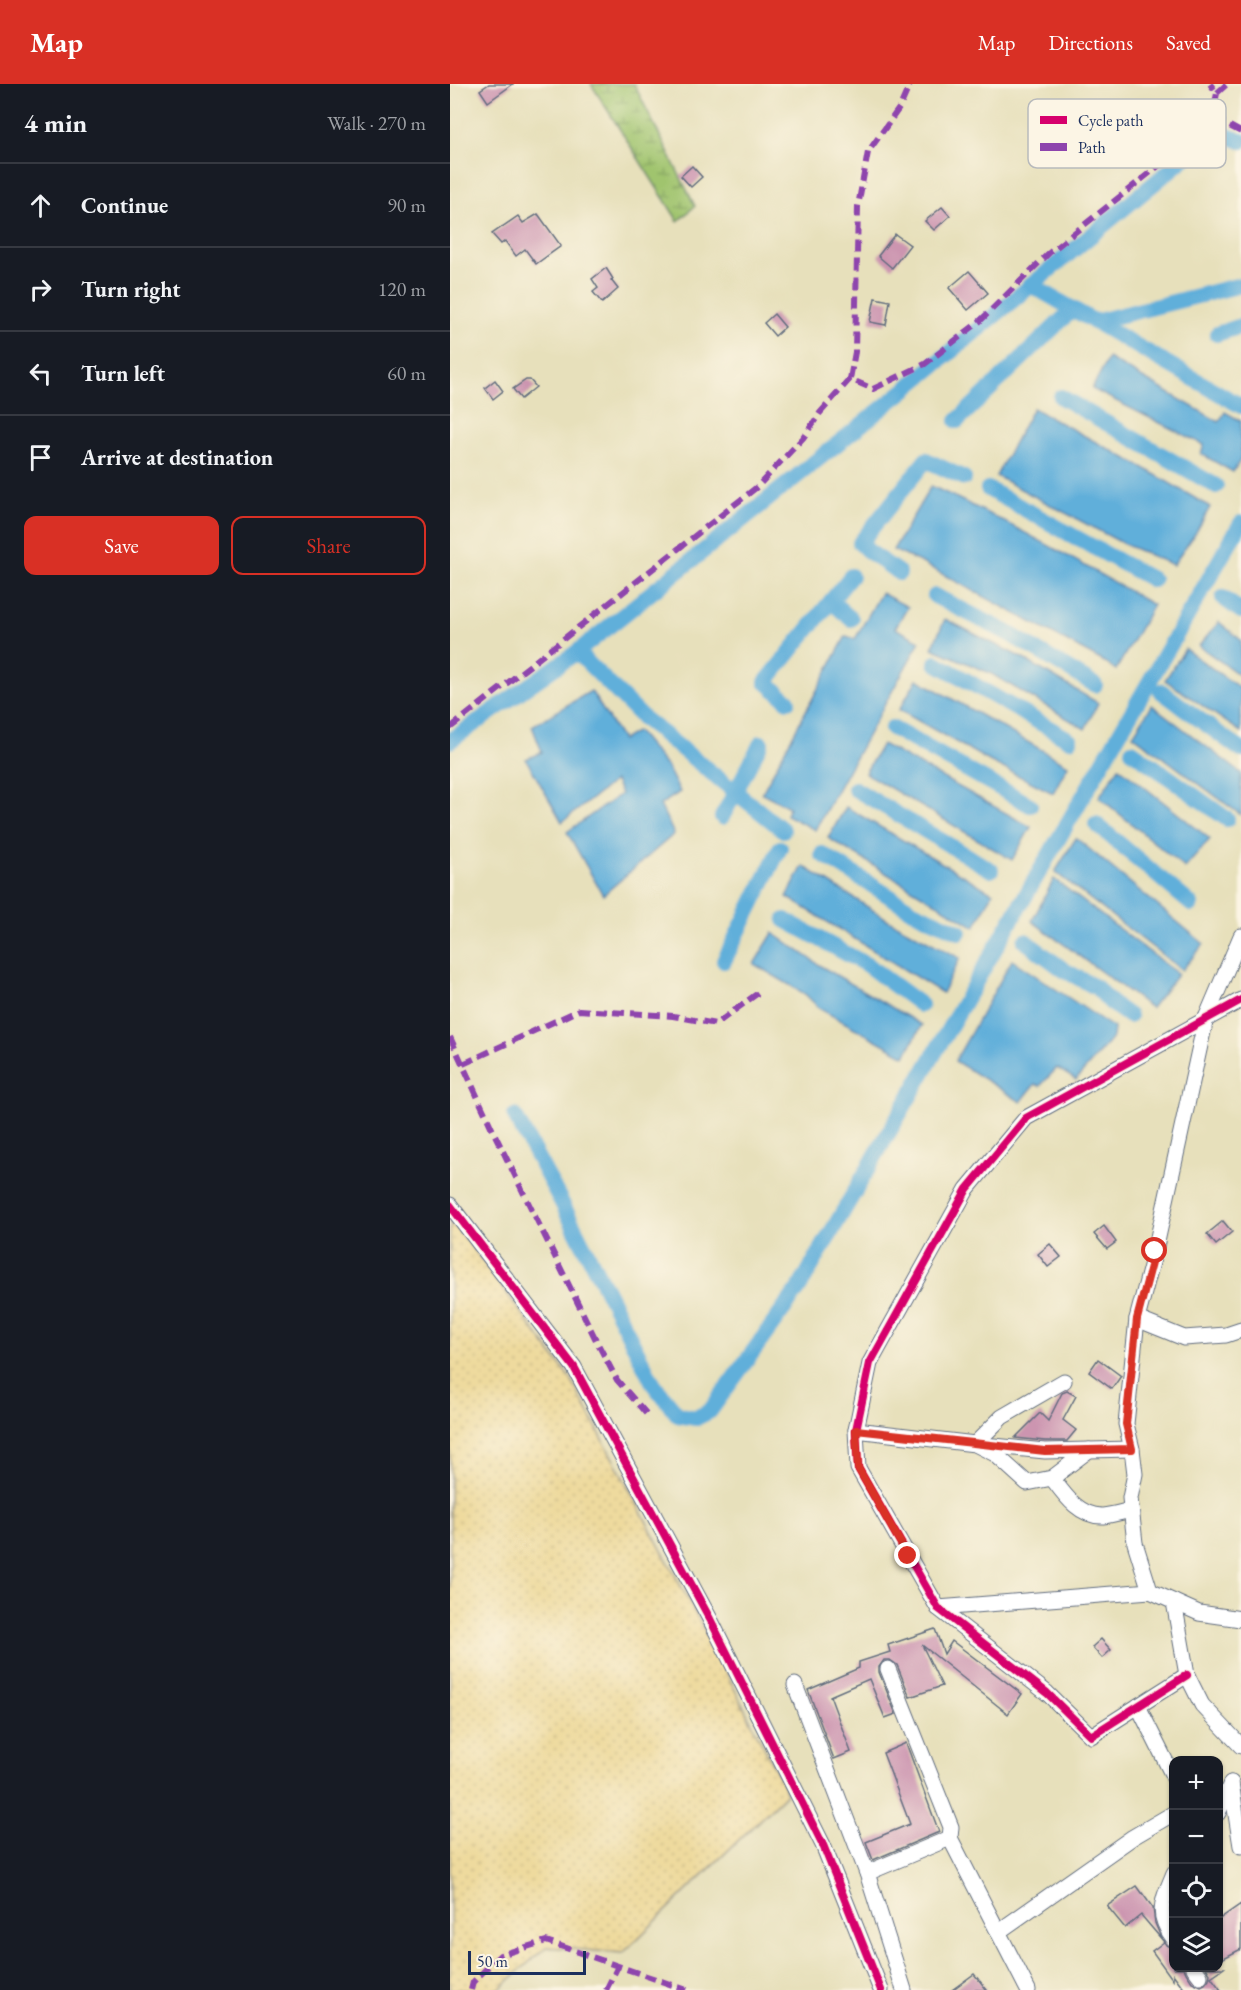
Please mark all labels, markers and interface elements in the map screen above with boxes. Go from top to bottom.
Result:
text: Map [30,24,83,60]
text: Map [978,29,1015,56]
text: Directions [1048,29,1133,56]
text: Saved [1166,29,1211,56]
legend [1028,99,1226,168]
text: 4 min [24,106,87,140]
text: Walk · 270 m [327,110,426,136]
text: Cycle path [1078,110,1143,131]
text: Path [1078,137,1106,158]
icon: ahead [24,189,57,222]
text: Continue [81,191,168,220]
text: 90 m [387,192,426,218]
icon: right [24,273,57,306]
text: Turn right [81,275,180,304]
text: 120 m [378,276,426,302]
icon: left [24,357,57,390]
text: Turn left [81,359,165,388]
text: 60 m [387,360,426,386]
icon: arrive [24,441,57,474]
text: Arrive at destination [81,443,273,472]
button: Save [24,516,219,575]
button: Share [231,516,426,575]
route start [1141,1237,1167,1263]
route end [894,1542,920,1568]
map controls [1169,1756,1223,1972]
button: + [1169,1756,1223,1810]
button: − [1169,1810,1223,1864]
button: locate [1169,1864,1223,1918]
button: layers [1169,1918,1223,1972]
scale bar [468,1948,586,1976]
text: 50 m [477,1951,508,1972]

